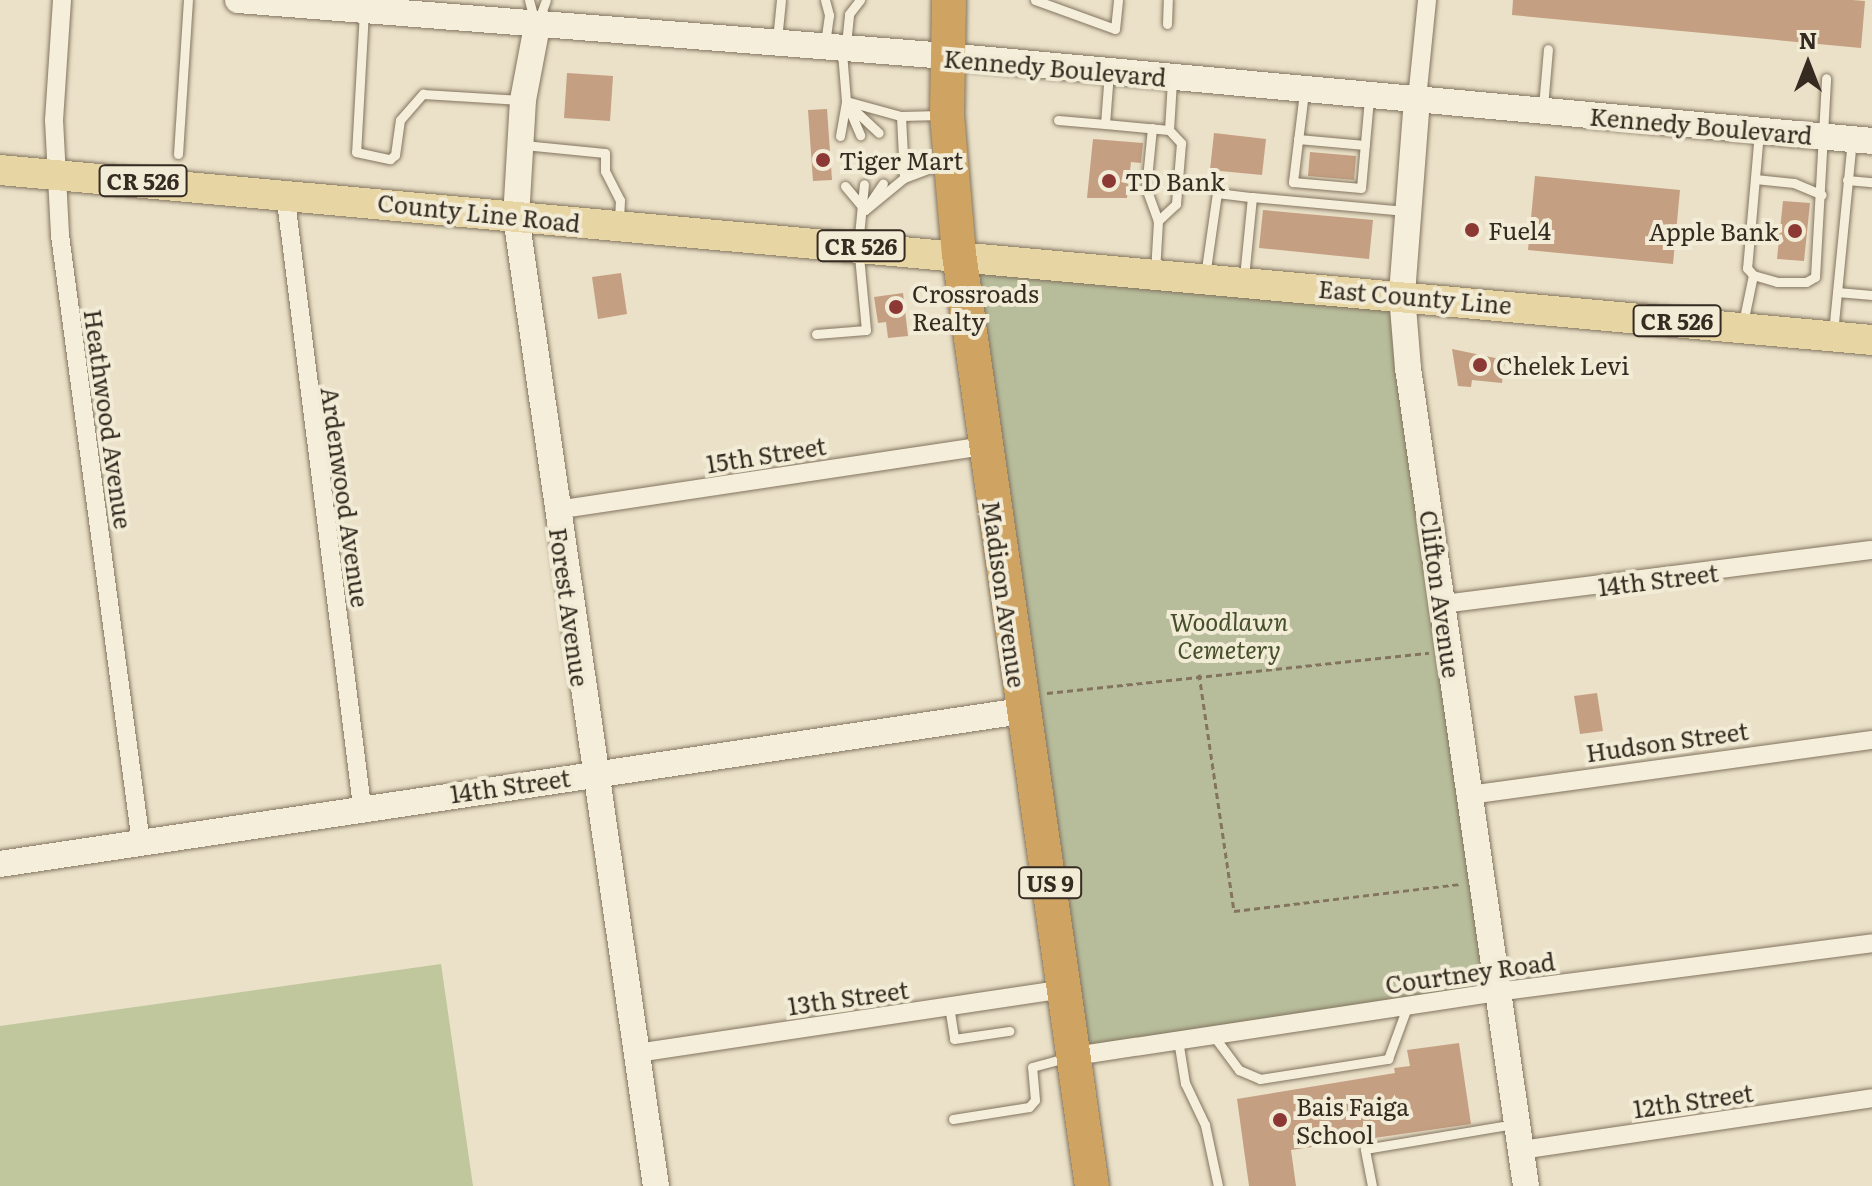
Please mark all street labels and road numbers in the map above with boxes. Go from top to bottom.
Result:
street label: Kennedy Boulevard [942,43,1168,91]
street label: Kennedy Boulevard [1588,101,1814,149]
road number: CR 526 [97,163,189,199]
street label: County Line Road [376,187,582,237]
road number: CR 526 [815,228,907,264]
street label: East County Line [1317,273,1513,319]
road number: CR 526 [1631,303,1723,339]
street label: Heathwood Avenue [79,307,139,531]
street label: Ardenwood Avenue [316,385,376,609]
street label: 15th Street [704,430,828,478]
street label: Madison Avenue [978,499,1032,689]
street label: Clifton Avenue [1415,508,1467,680]
street label: Forest Avenue [545,526,595,688]
street label: 14th Street [1596,557,1720,601]
street label: Hudson Street [1584,715,1750,767]
street label: 14th Street [448,762,572,808]
road number: US 9 [1018,865,1082,901]
street label: Courtney Road [1383,946,1557,998]
street label: 13th Street [786,974,910,1020]
street label: 12th Street [1631,1077,1755,1123]

